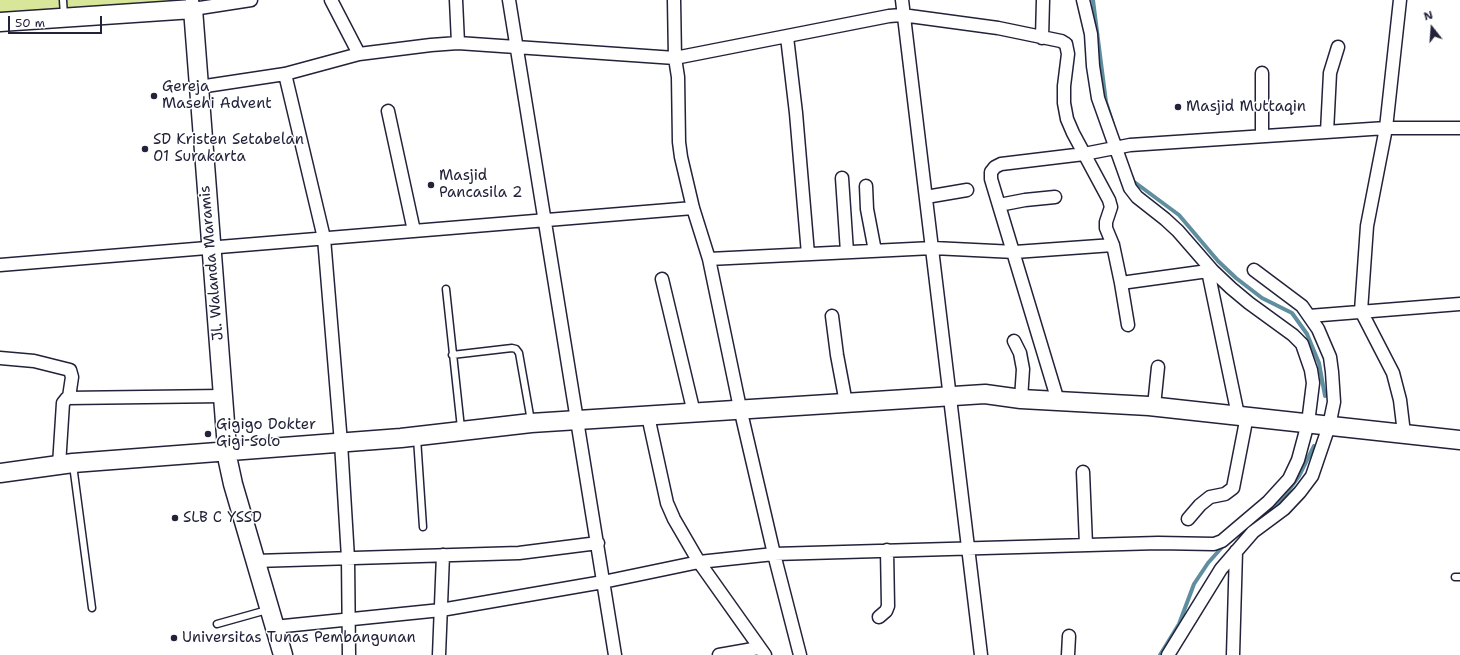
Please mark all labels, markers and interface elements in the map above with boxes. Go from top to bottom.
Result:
scale bar [10,8,104,34]
north arrow [1412,8,1452,48]
text: N [1422,8,1435,24]
text: 50 m [15,15,45,31]
place label: Gereja Masehi Advent [162,78,272,113]
marker: Gereja Masehi Advent [149,91,159,101]
place label: Masjid Muttaqin [1186,98,1306,116]
marker: Masjid Muttaqin [1173,102,1183,112]
place label: SD Kristen Setabelan 01 Surakarta [153,131,304,166]
marker: SD Kristen Setabelan 01 Surakarta [140,144,150,154]
place label: Masjid Pancasila 2 [439,167,523,202]
marker: Masjid Pancasila 2 [426,180,436,190]
street label: Jl. Walanda Maramis [196,185,228,341]
place label: Gigigo Dokter Gigi Solo [216,416,316,451]
marker: Gigigo Dokter Gigi Solo [203,429,213,439]
place label: SLB C YSSD [183,509,262,527]
marker: SLB C YSSD [170,513,180,523]
place label: Universitas Tunas Pembangunan [182,629,416,647]
marker: Universitas Tunas Pembangunan [169,633,179,643]

